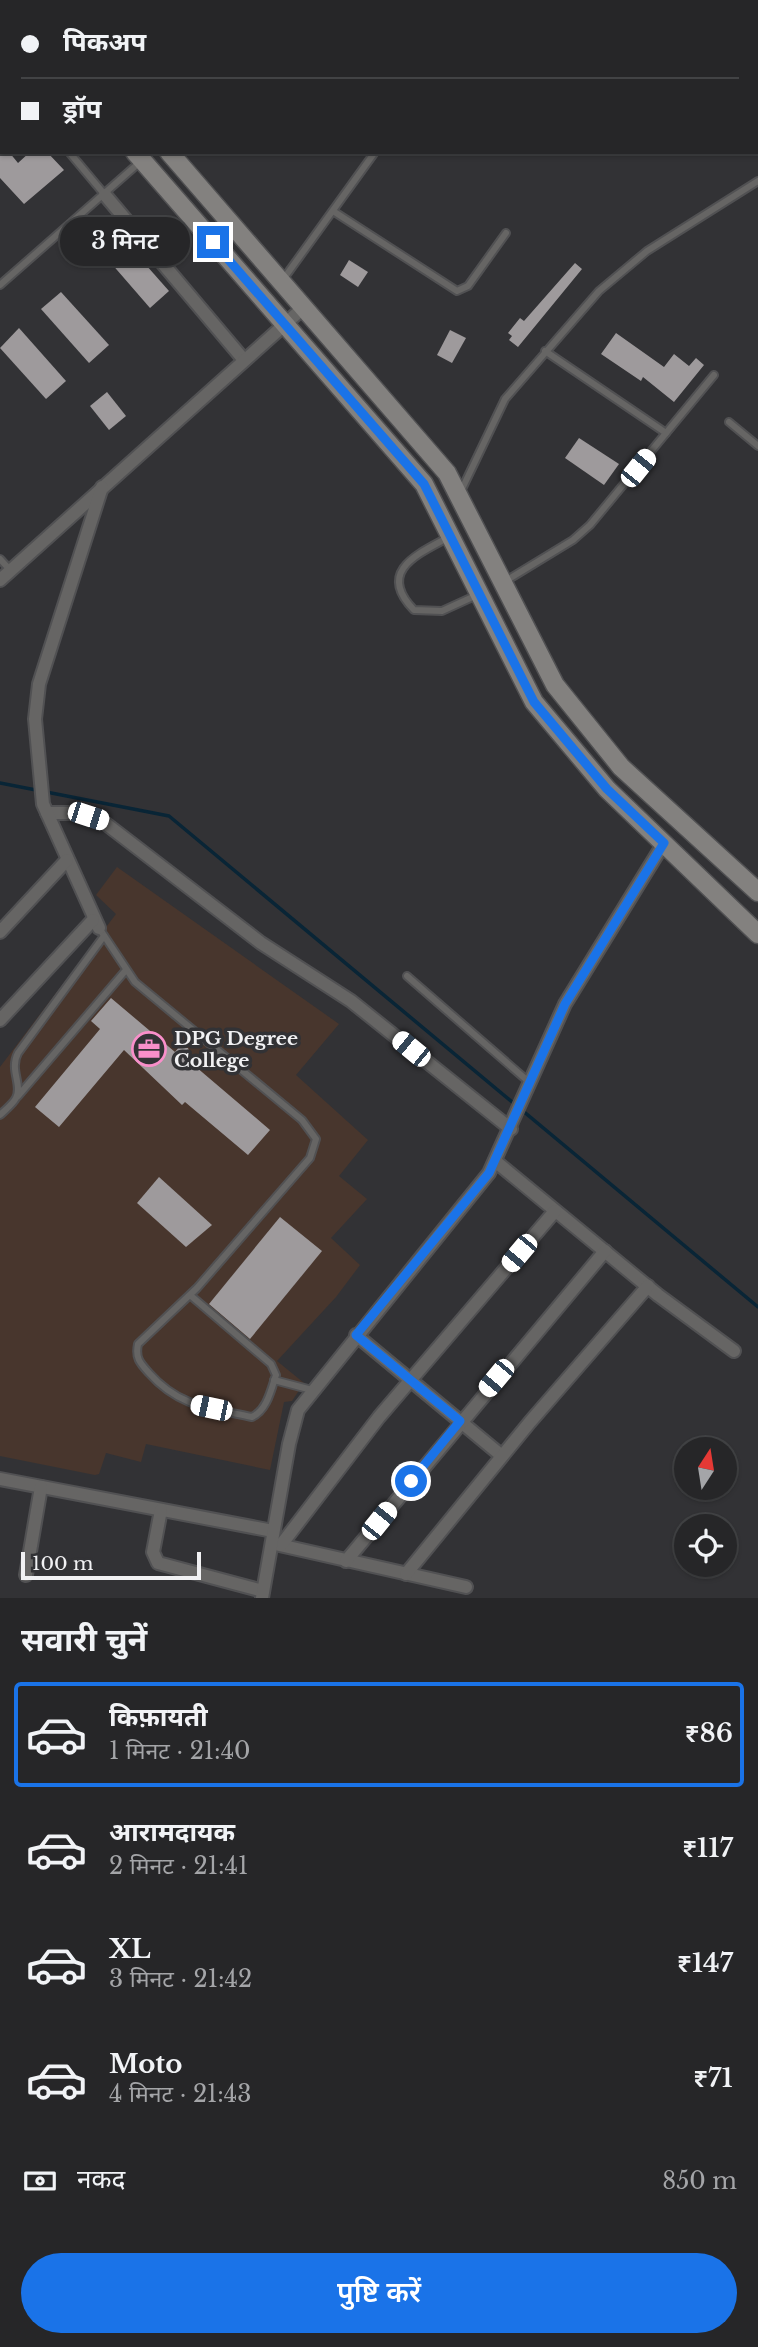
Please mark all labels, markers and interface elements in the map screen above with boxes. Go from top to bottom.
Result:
text: पिकअप [63,26,146,58]
text: ड्रॉप [63,93,101,125]
callout: 3 मिनट [59,218,188,266]
route end [197,226,229,258]
text: 3 मिनट [91,227,159,255]
car [617,445,660,491]
car [65,800,112,832]
place label: DPG Degree College [174,1027,298,1072]
car [389,1028,434,1070]
office icon: DPG Degree College [130,1030,168,1068]
car [498,1230,541,1276]
car [475,1355,518,1401]
car [189,1393,234,1423]
north arrow [674,1437,737,1500]
map controls [674,1437,737,1577]
route start [395,1465,427,1497]
car [358,1498,401,1544]
button: locate [674,1514,737,1577]
scale bar [21,1549,201,1581]
text: 100 m [32,1552,93,1575]
text: सवारी चुनें [21,1620,147,1660]
text: किफ़ायती [109,1701,208,1733]
icon: car [25,1703,88,1766]
text: ₹86 [685,1717,733,1749]
text: 1 मिनट · 21:40 [109,1737,251,1765]
text: आरामदायक [109,1816,235,1848]
icon: car [25,1818,88,1881]
text: ₹117 [682,1832,733,1864]
text: 2 मिनट · 21:41 [109,1852,248,1880]
icon: car [25,1933,88,1996]
text: XL [109,1933,151,1965]
text: ₹147 [677,1947,733,1979]
text: 3 मिनट · 21:42 [109,1965,252,1993]
icon: car [25,2048,88,2111]
text: Moto [109,2048,182,2080]
text: ₹71 [693,2062,733,2094]
text: 4 मिनट · 21:43 [109,2080,252,2108]
icon: cash [21,2162,59,2200]
text: नकद [77,2163,125,2195]
text: 850 m [662,2167,737,2195]
button: पुष्टि करें [21,2253,737,2333]

